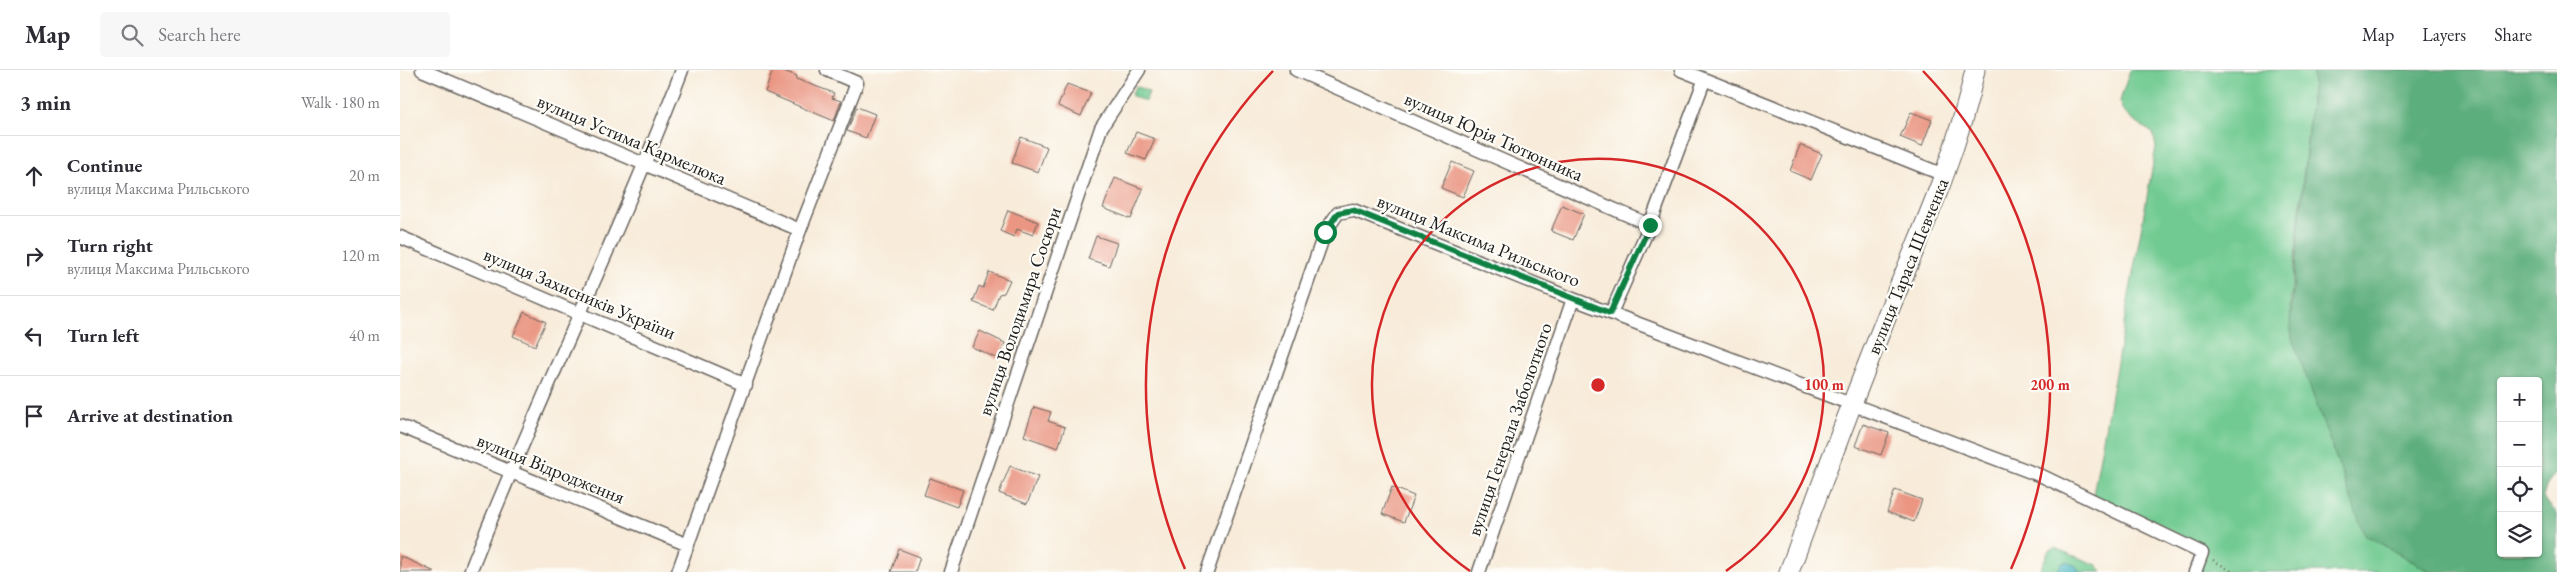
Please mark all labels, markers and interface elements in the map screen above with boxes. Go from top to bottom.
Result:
search box [100,12,450,57]
text: Map [25,19,70,50]
icon: search [118,21,146,49]
text: Search here [158,22,241,47]
text: Map [2362,23,2394,46]
text: Layers [2422,23,2466,46]
text: Share [2494,23,2532,46]
street label: вулиця Юрія Тютюнника [1401,86,1587,187]
street label: вулиця Устима Кармелюка [533,88,731,191]
text: 3 min [20,89,71,116]
text: Walk · 180 m [301,92,380,113]
text: Continue [67,153,142,178]
icon: ahead [20,162,48,190]
text: 20 m [349,165,380,186]
street label: вулиця Тараса Шевченка [1861,174,1954,358]
text: вулиця Максима Рильського [67,178,250,199]
street label: вулиця Максима Рильського [1374,188,1584,293]
street label: вулиця Володимира Сосюри [972,203,1067,419]
route end [1639,214,1662,237]
route start [1314,221,1337,244]
text: Turn right [67,233,153,258]
icon: right [20,242,48,270]
street label: вулиця Захисників України [480,242,680,345]
text: 120 m [341,245,380,266]
text: вулиця Максима Рильського [67,258,250,279]
street label: вулиця Генерала Заболотного [1461,319,1558,539]
icon: left [20,322,48,350]
text: Turn left [67,323,139,348]
text: 40 m [349,325,380,346]
text: 100 m [1804,375,1844,394]
text: 200 m [2030,375,2070,394]
centre of rings [1589,376,1607,394]
map controls [2497,377,2542,557]
button: + [2497,377,2542,422]
icon: arrive [20,402,48,430]
text: Arrive at destination [67,403,233,428]
button: − [2497,422,2542,467]
street label: вулиця Відродження [473,427,629,510]
button: locate [2497,467,2542,512]
button: layers [2497,512,2542,557]

